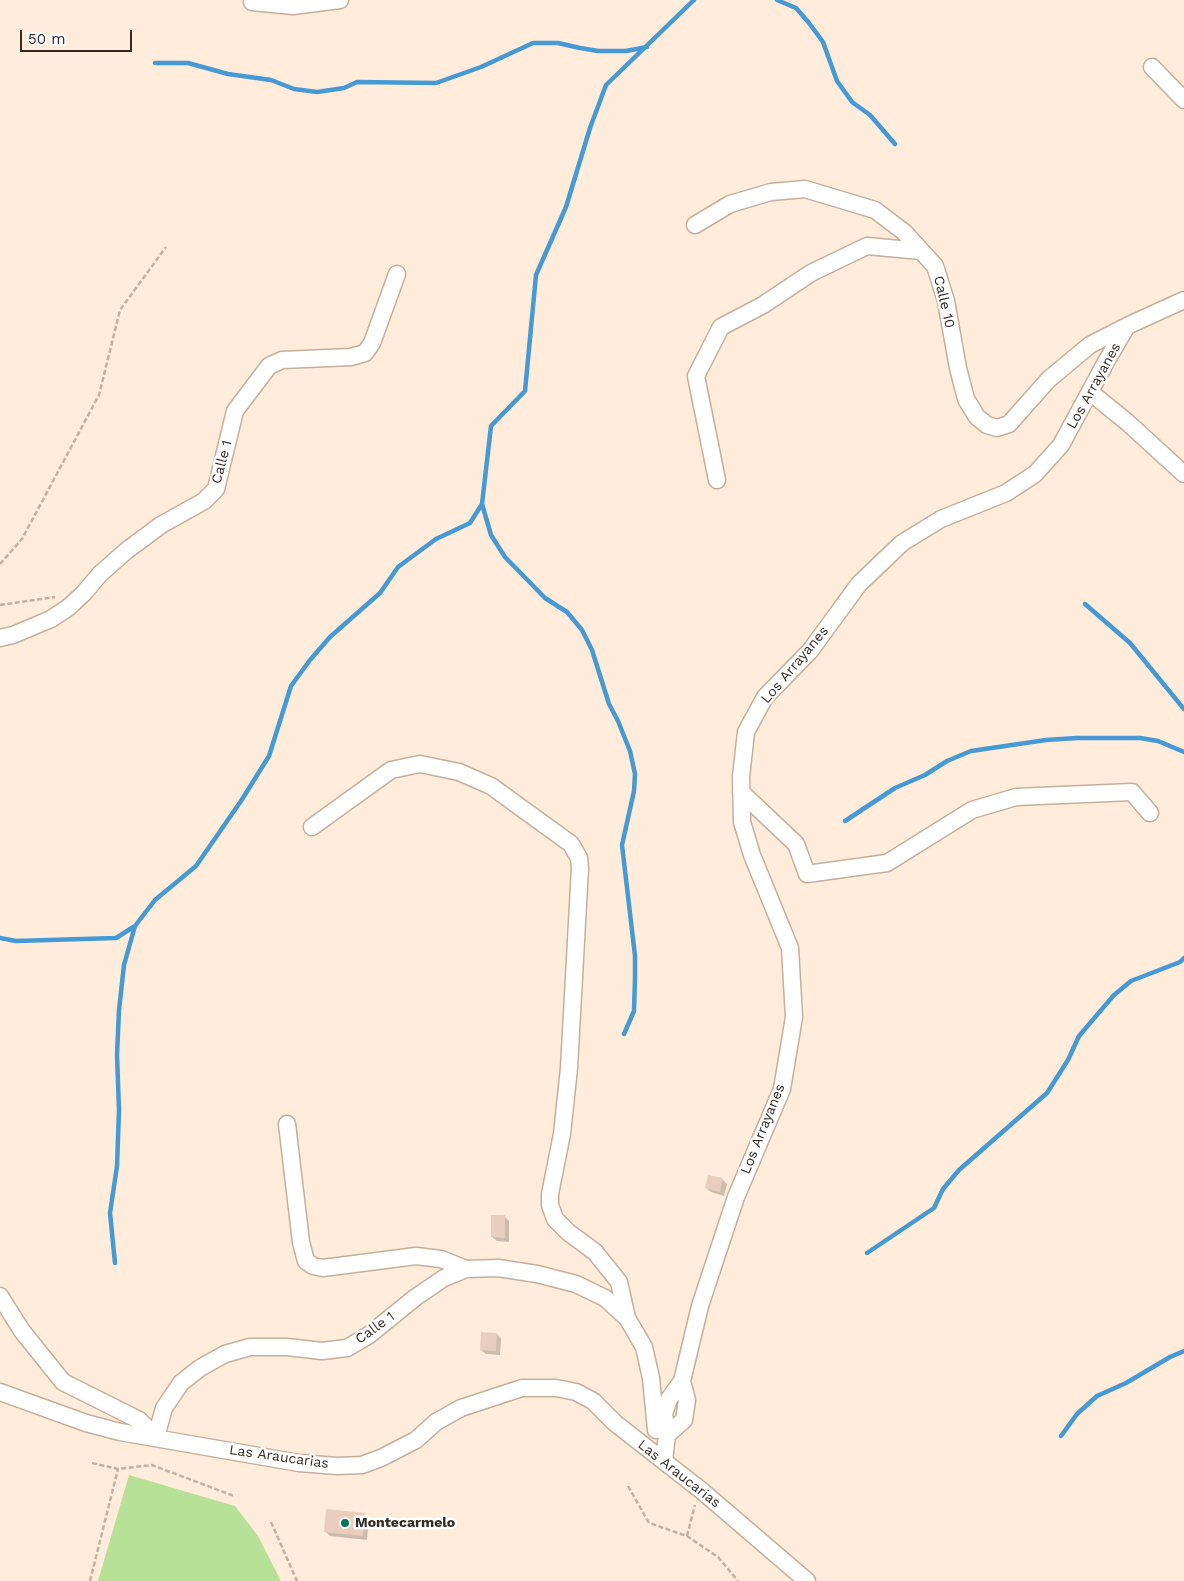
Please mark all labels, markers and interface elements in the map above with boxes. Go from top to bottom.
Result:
scale bar [22,20,135,52]
text: 50 m [28,30,65,48]
street label: Calle 10 [930,274,958,330]
street label: Los Arrayanes [1063,340,1125,432]
street label: Calle 1 [208,438,236,486]
street label: Los Arrayanes [758,623,832,707]
street label: Los Arrayanes [737,1081,789,1177]
street label: Calle 1 [352,1308,398,1348]
street label: Las Araucarias [634,1437,724,1511]
street label: Las Araucarias [228,1442,330,1472]
place label: Montecarmelo [355,1515,455,1531]
marker: Montecarmelo [339,1517,351,1529]

